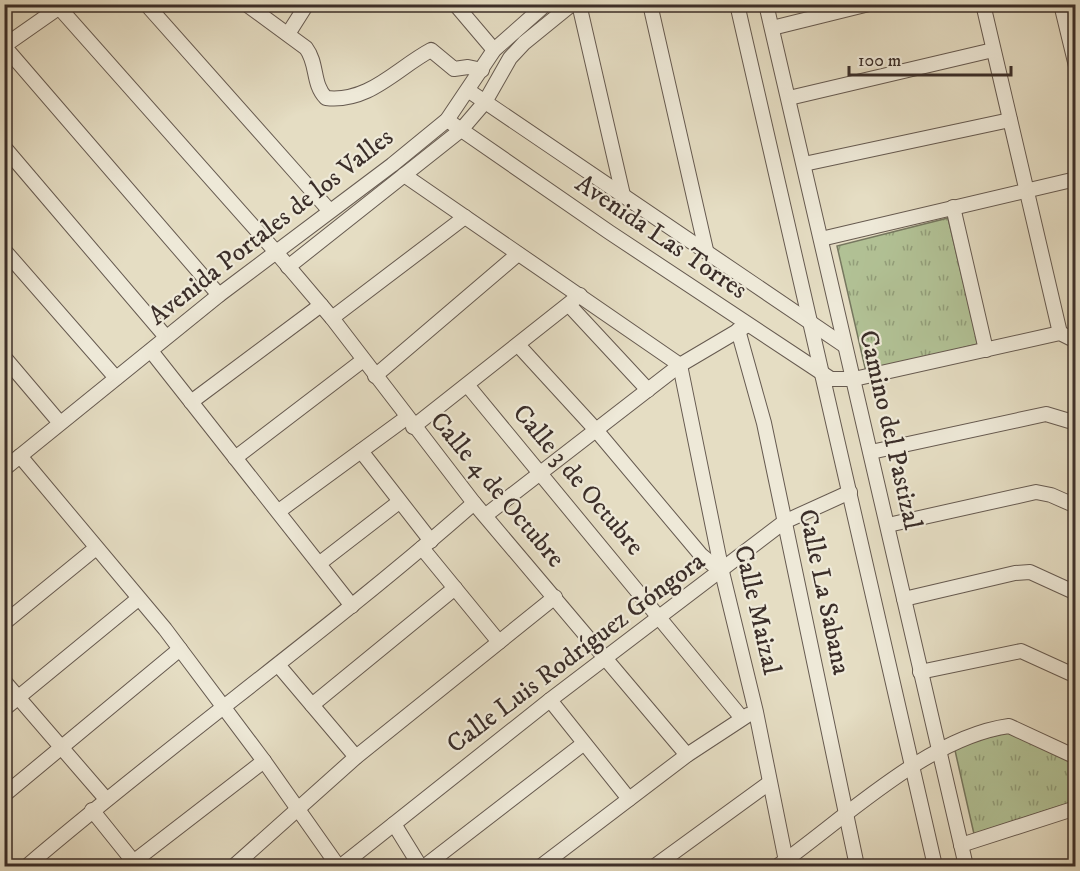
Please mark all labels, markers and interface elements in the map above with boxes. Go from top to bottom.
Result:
scale bar [849,39,1011,77]
text: 100 m [858,50,901,72]
street label: Avenida Portales de los Valles [142,121,400,333]
street label: Avenida Las Torres [569,167,753,307]
street label: Camino del Pastizal [851,327,929,533]
street label: Calle 3 de Octubre [505,397,651,563]
street label: Calle 4 de Octubre [422,405,572,575]
street label: Calle La Sabana [790,506,858,678]
street label: Calle Maizal [726,542,788,678]
street label: Calle Luis Rodríguez Góngora [440,545,712,761]

